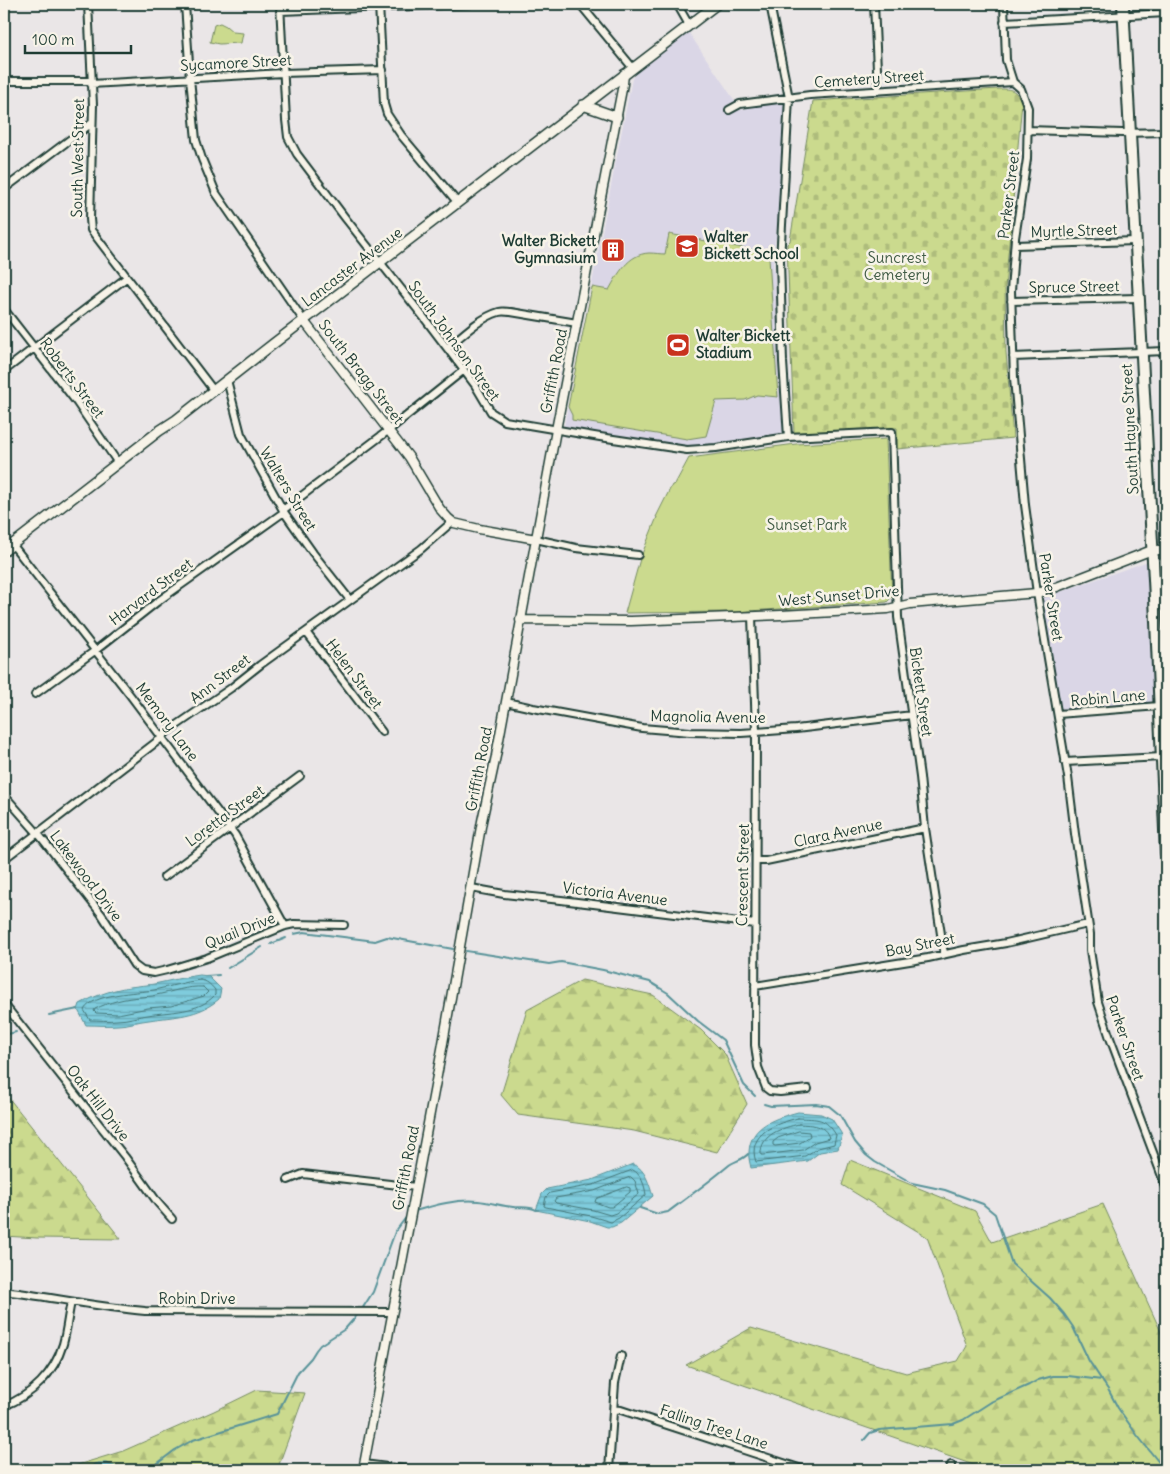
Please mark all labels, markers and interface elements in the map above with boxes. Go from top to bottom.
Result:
scale bar [25,22,131,54]
text: 100 m [32,30,74,49]
street label: Sycamore Street [180,50,292,75]
street label: Cemetery Street [813,65,925,92]
street label: South West Street [67,98,88,218]
street label: Parker Street [994,150,1023,240]
street label: Myrtle Street [1030,219,1118,242]
street label: Lancaster Avenue [298,223,406,311]
place label: Walter Bickett School [704,227,799,263]
place label: Walter Bickett Gymnasium [502,231,597,268]
school or university icon: Walter Bickett School [674,233,700,259]
building icon: Walter Bickett Gymnasium [600,237,626,263]
park label: Suncrest Cemetery [864,248,930,284]
street label: Spruce Street [1028,276,1120,297]
street label: South Johnson Street [404,277,504,404]
street label: South Bragg Street [315,316,408,428]
place label: Walter Bickett Stadium [696,326,791,362]
street label: Griffith Road [536,327,571,415]
sports icon: Walter Bickett Stadium [665,332,691,358]
street label: Roberts Street [36,334,109,422]
street label: South Hayne Street [1117,363,1142,495]
street label: Walters Street [256,443,321,534]
park label: Sunset Park [767,515,848,534]
street label: Parker Street [1035,552,1068,642]
street label: Harvard Street [105,554,196,629]
street label: West Sunset Drive [778,581,900,610]
street label: Helen Street [322,635,387,712]
street label: Bickett Street [906,646,937,738]
street label: Ann Street [186,650,254,707]
street label: Memory Lane [132,679,203,765]
street label: Robin Lane [1070,685,1146,710]
street label: Magnolia Avenue [650,706,766,727]
street label: Griffith Road [461,725,496,813]
street label: Loretta Street [182,781,268,850]
street label: Clara Avenue [792,814,884,851]
street label: Crescent Street [732,823,753,927]
street label: Lakewood Drive [46,827,127,925]
street label: Victoria Avenue [561,878,669,909]
street label: Quail Drive [202,908,278,953]
street label: Bay Street [884,928,956,961]
street label: Parker Street [1102,993,1149,1083]
street label: Oak Hill Drive [63,1061,134,1145]
street label: Griffith Road [388,1124,423,1212]
street label: Robin Drive [158,1289,236,1308]
street label: Falling Tree Lane [658,1400,771,1453]

